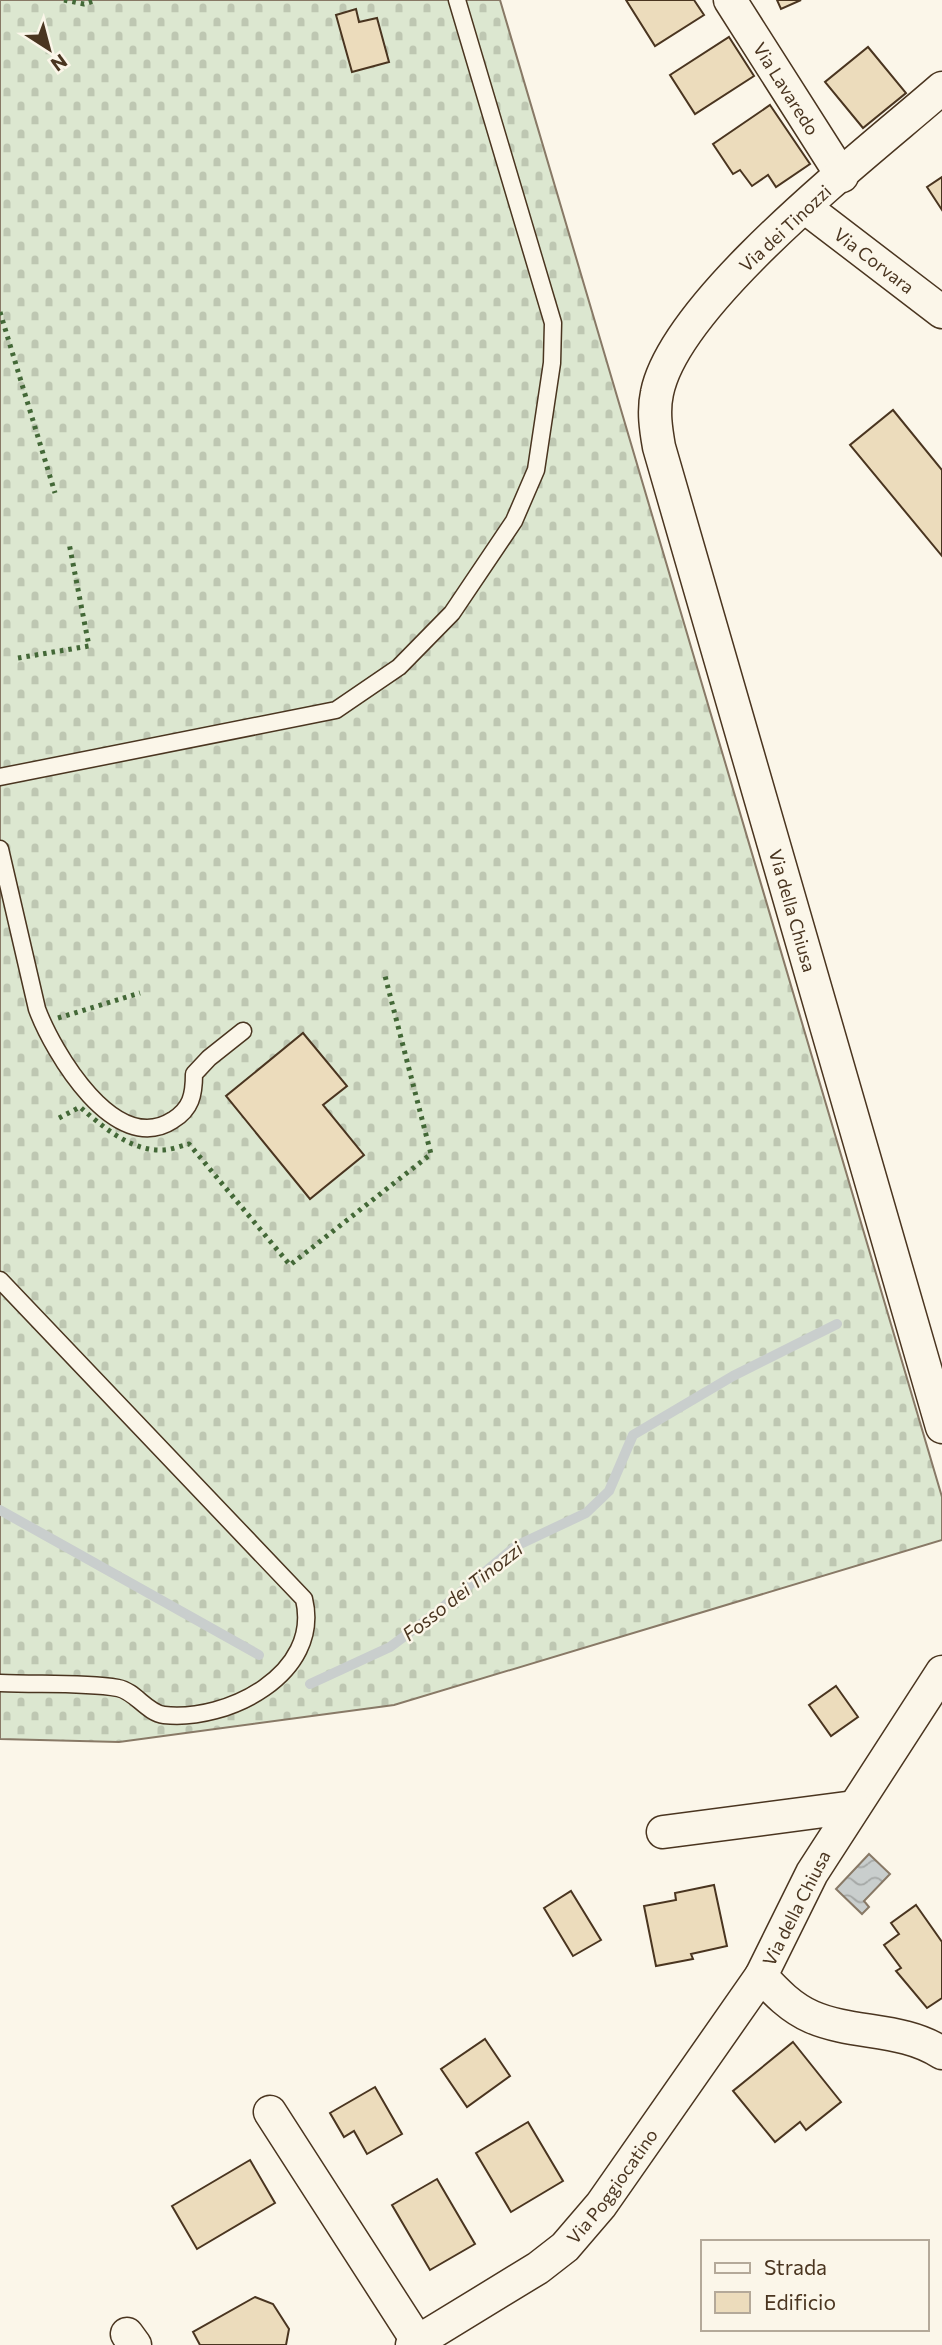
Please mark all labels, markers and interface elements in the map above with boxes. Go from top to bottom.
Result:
north arrow [14,14,84,84]
street label: Via Lavaredo [749,38,824,139]
text: N [47,50,72,77]
street label: Via dei Tinozzi [735,180,835,276]
street label: Via Corvara [830,223,919,298]
street label: Via della Chiusa [765,846,821,974]
water label: Fosso dei Tinozzi [397,1536,528,1645]
street label: Via della Chiusa [757,1847,835,1969]
street label: Via Poggiocatino [562,2124,662,2248]
legend [701,2240,928,2331]
text: Strada [764,2254,827,2279]
text: Edificio [764,2289,836,2314]

